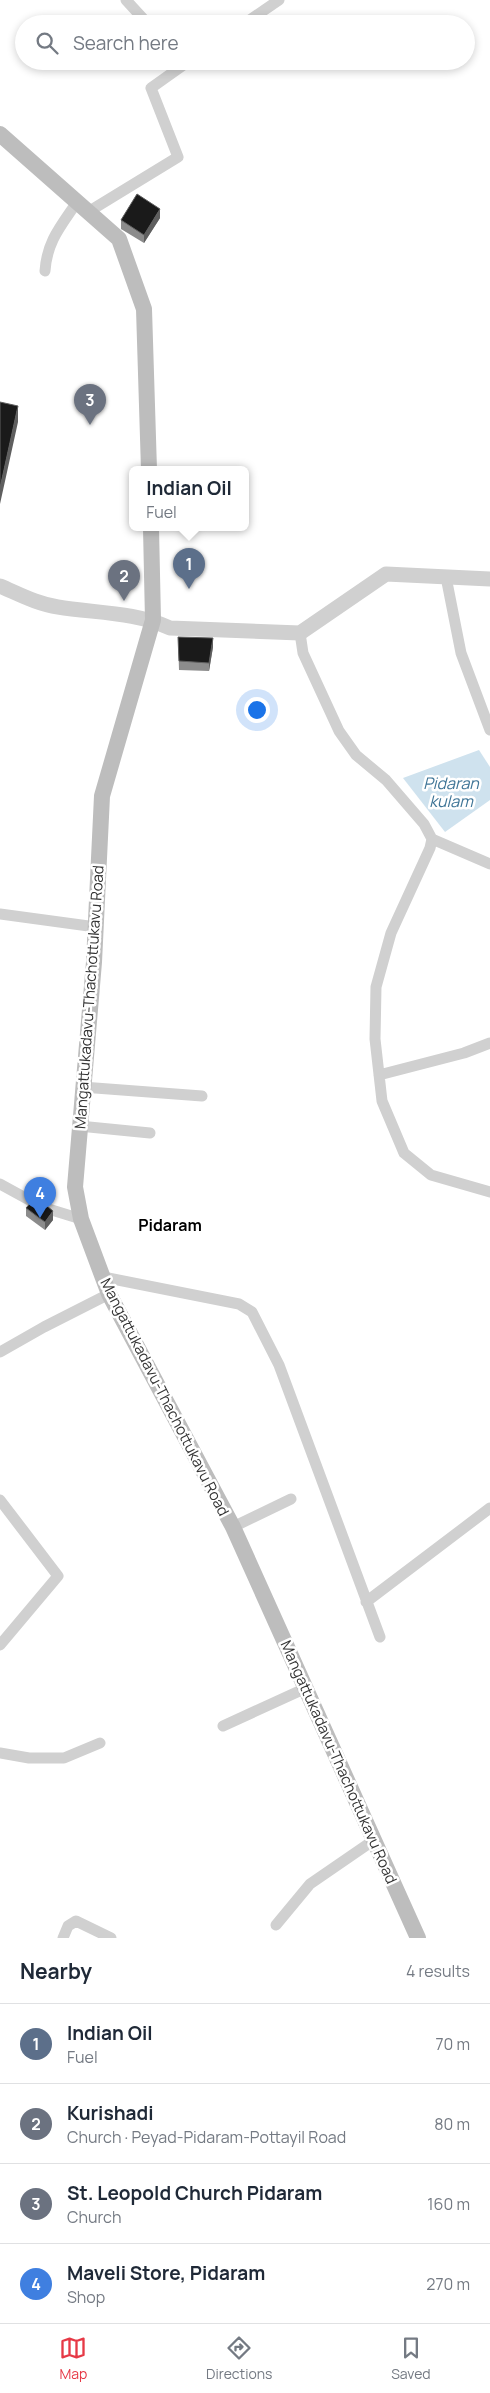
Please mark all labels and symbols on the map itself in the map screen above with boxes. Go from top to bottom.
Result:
pin: 3 [74,384,106,425]
pin: 1 [173,548,205,589]
pin: 2 [108,560,140,601]
your location [244,697,270,723]
water label: Pidaran kulam [423,772,479,812]
street label: Mangattukadavu-Thachottukavu Road [69,864,109,1130]
pin: 4 [24,1177,56,1218]
district label: Pidaram [138,1214,202,1236]
street label: Mangattukadavu-Thachottukavu Road [96,1274,234,1520]
street label: Mangattukadavu-Thachottukavu Road [276,1637,402,1887]

